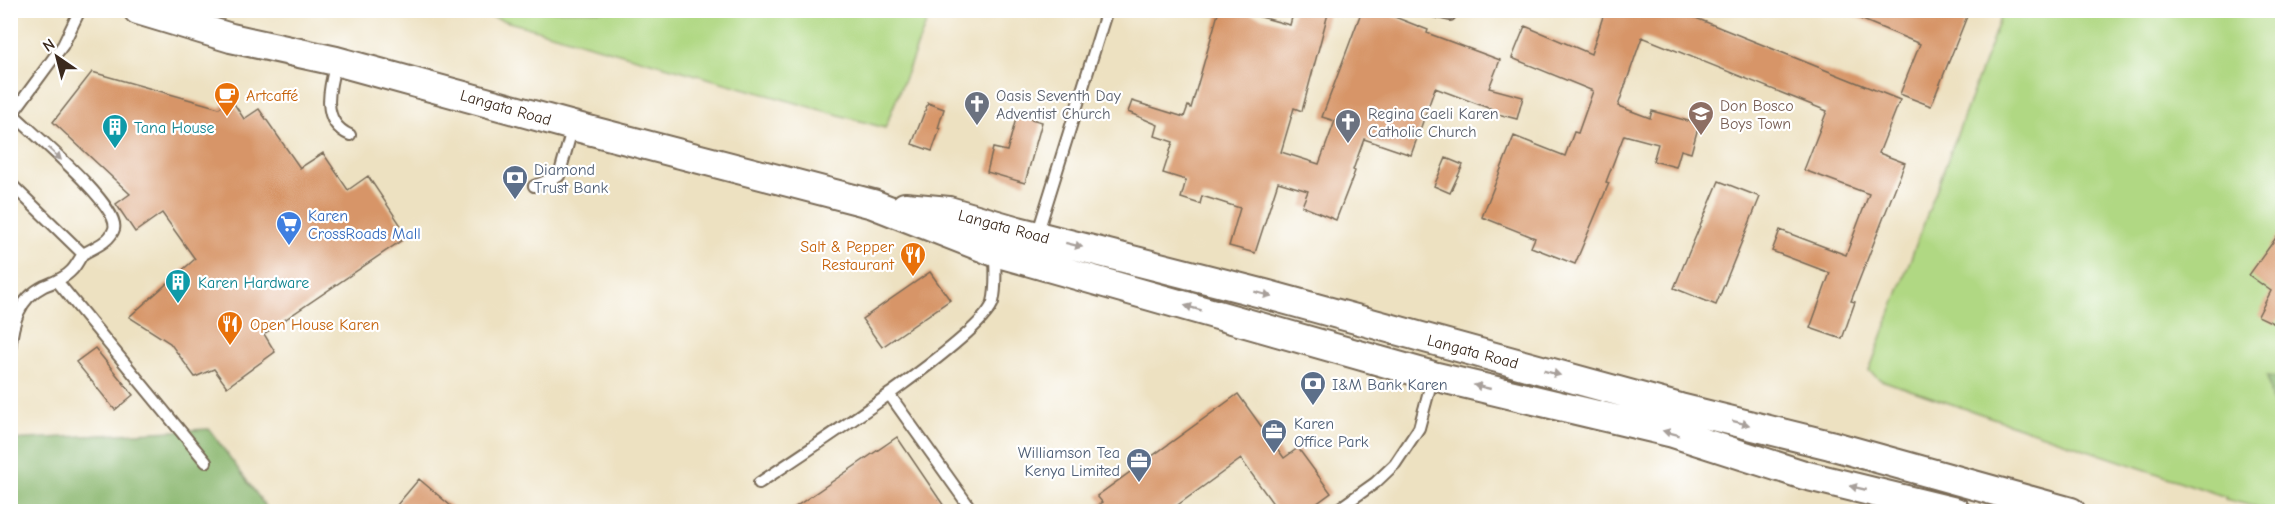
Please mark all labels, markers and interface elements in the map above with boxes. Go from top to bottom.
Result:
north arrow [27,27,87,87]
text: N [40,35,58,56]
cafe icon: Artcaffé [212,80,242,118]
street label: Langata Road [458,86,553,130]
place label: Artcaffé [246,87,298,105]
place label: Oasis Seventh Day Adventist Church [996,87,1122,123]
church icon: Oasis Seventh Day Adventist Church [962,89,992,127]
place label: Don Bosco Boys Town [1720,97,1794,133]
school or university icon: Don Bosco Boys Town [1686,99,1716,137]
place label: Regina Caeli Karen Catholic Church [1368,105,1499,141]
church icon: Regina Caeli Karen Catholic Church [1333,107,1363,145]
building icon: Tana House [100,112,130,150]
place label: Tana House [134,119,214,137]
one-way arrow [48,147,63,161]
place label: Diamond Trust Bank [534,161,608,197]
bank icon: Diamond Trust Bank [500,163,530,201]
street label: Langata Road [956,206,1051,248]
place label: Karen CrossRoads Mall [308,207,421,243]
supermarket icon: Karen CrossRoads Mall [274,209,304,247]
place label: Salt & Pepper Restaurant [800,238,895,274]
restaurant icon: Salt & Pepper Restaurant [898,240,928,278]
one-way arrow [1065,241,1083,250]
building icon: Karen Hardware [163,267,193,305]
place label: Karen Hardware [198,274,309,292]
one-way arrow [1254,289,1272,299]
one-way arrow [1183,302,1202,312]
restaurant icon: Open House Karen [215,309,245,347]
place label: Open House Karen [250,316,379,334]
street label: Langata Road [1425,331,1520,373]
bank icon: I&M Bank Karen [1298,369,1328,407]
one-way arrow [1543,369,1561,378]
place label: I&M Bank Karen [1332,376,1448,394]
one-way arrow [1473,382,1491,392]
place label: Karen Office Park [1294,415,1369,451]
office icon: Karen Office Park [1259,417,1289,455]
one-way arrow [1731,418,1750,428]
one-way arrow [1662,428,1680,437]
place label: Williamson Tea Kenya Limited [1018,444,1120,480]
office icon: Williamson Tea Kenya Limited [1124,446,1154,484]
one-way arrow [1849,482,1868,492]

